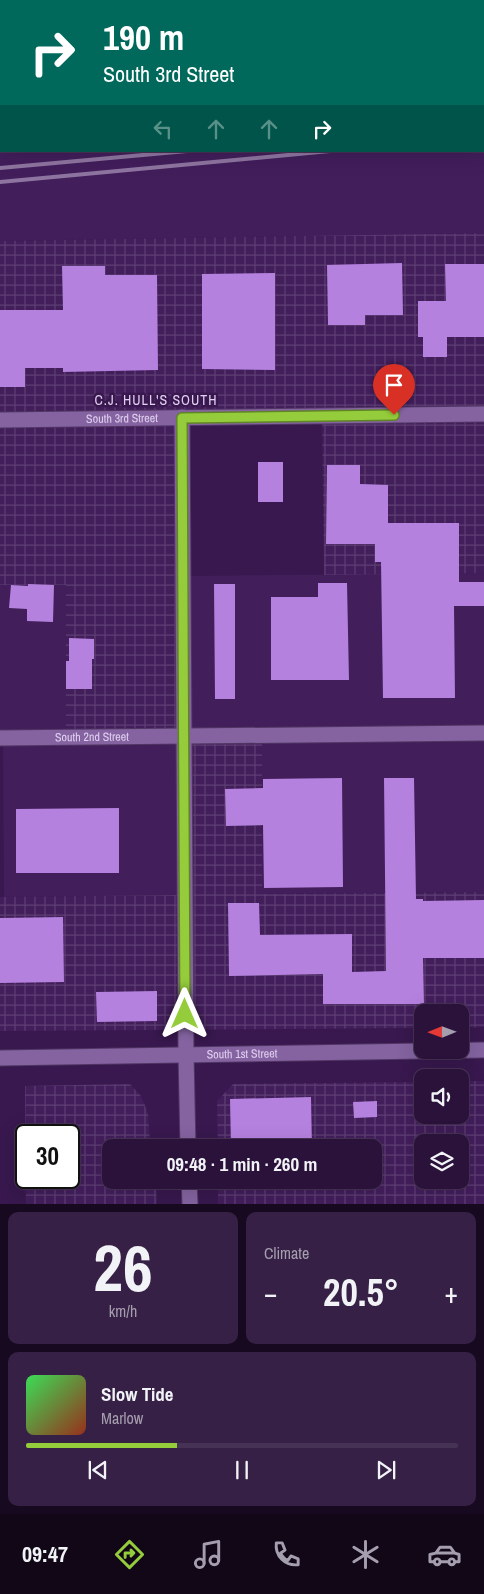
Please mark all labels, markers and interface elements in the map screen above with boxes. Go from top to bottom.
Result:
text: 190 m [103,14,184,61]
icon: right [20,20,85,85]
text: South 3rd Street [103,59,234,89]
icon: left [149,115,177,143]
icon: ahead [202,115,230,143]
icon: ahead [255,115,283,143]
icon: right [308,115,336,143]
pin [373,364,415,415]
icon: arrive [380,371,408,399]
district label: C.J. HULL'S SOUTH [94,391,218,409]
street label: South 3rd Street [86,410,158,427]
street label: South 2nd Street [55,729,129,745]
position arrow [158,987,210,1039]
north arrow [414,1004,469,1059]
map controls [414,1004,469,1189]
street label: South 1st Street [206,1045,278,1063]
button: sound [414,1069,469,1124]
speed limit sign: 30 [15,1124,80,1189]
button: layers [414,1134,469,1189]
text: 09:48 · 1 min · 260 m [167,1151,317,1177]
text: 26 [93,1224,153,1311]
text: Climate [264,1242,309,1264]
text: 20.5° [323,1267,399,1318]
text: − [264,1274,277,1312]
text: + [445,1274,458,1312]
text: km/h [109,1300,137,1322]
text: Slow Tide [101,1381,173,1407]
text: Marlow [101,1407,143,1429]
icon: previous [84,1456,112,1484]
icon: pause [228,1456,256,1484]
icon: next [372,1456,400,1484]
icon: directions [112,1537,147,1572]
icon: music [191,1537,226,1572]
icon: phone [269,1537,304,1572]
icon: climate [348,1537,383,1572]
icon: car [427,1537,462,1572]
text: 09:47 [22,1539,68,1569]

